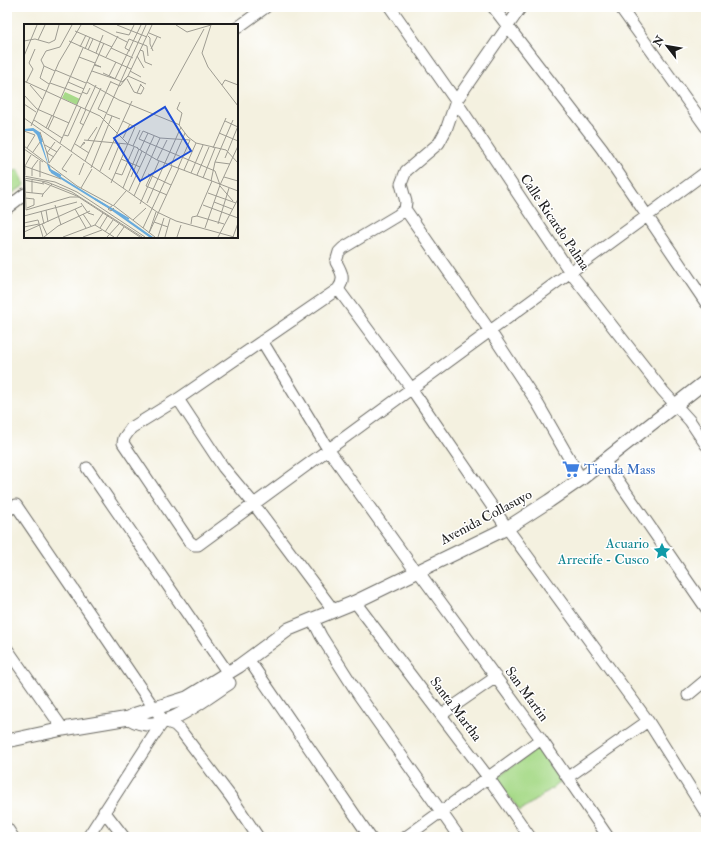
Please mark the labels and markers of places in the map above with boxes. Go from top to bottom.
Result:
supermarket icon: Tienda Mass [561,459,581,479]
place label: Tienda Mass [584,461,656,478]
place label: Acuario Arrecife - Cusco [557,535,649,568]
place icon: Acuario Arrecife - Cusco [652,541,672,561]

